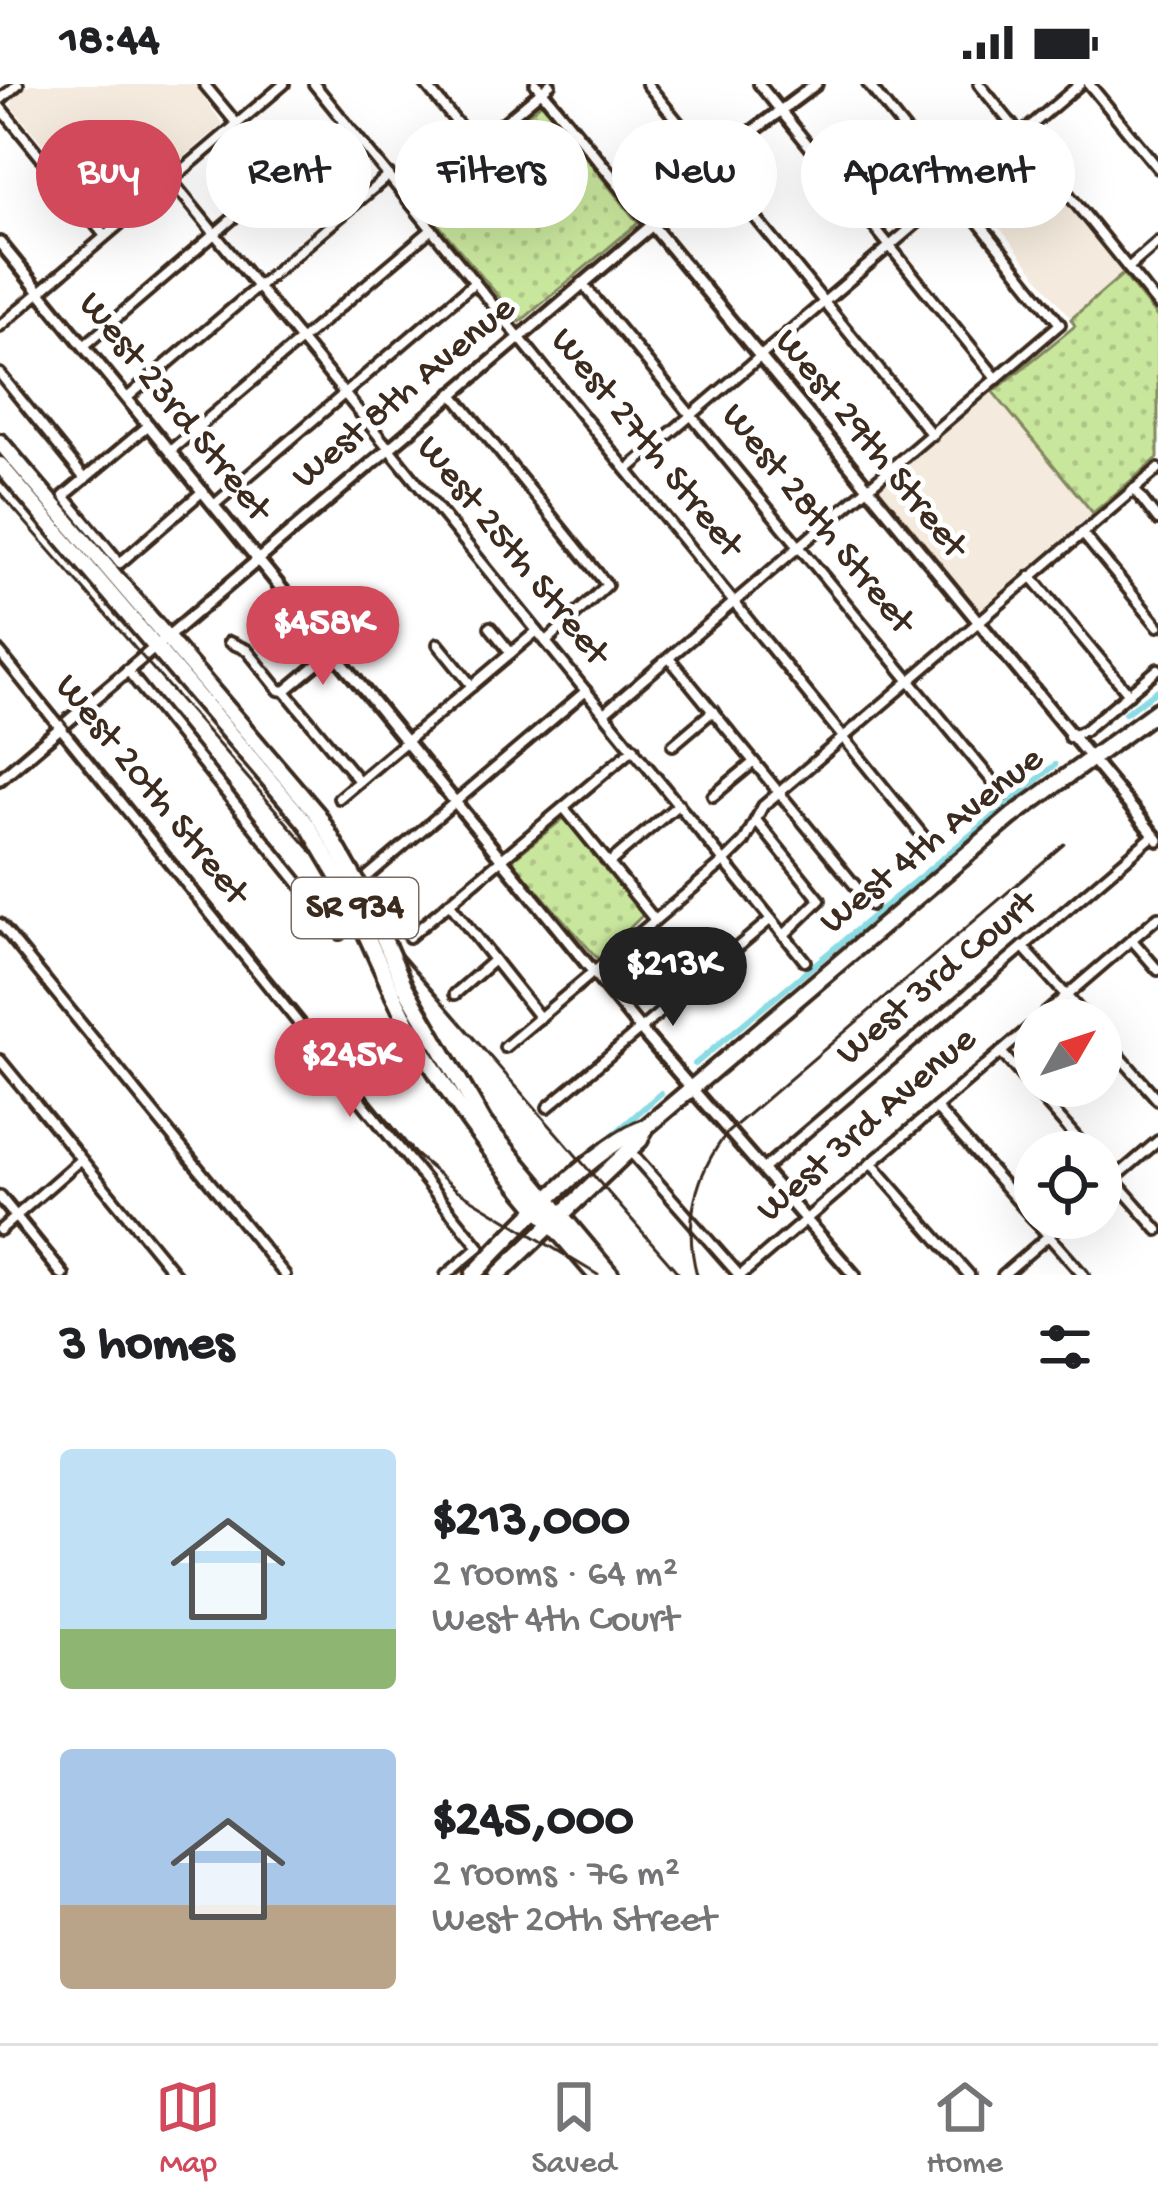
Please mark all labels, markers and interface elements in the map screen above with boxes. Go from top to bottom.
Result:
text: 18:44 [60,16,160,69]
chip: Buy [36,120,182,228]
chip: Rent [206,120,371,228]
chip: Filters [395,120,588,228]
chip: New [612,120,777,228]
chip: Apartment [801,120,1075,228]
street label: West 23rd Street [66,284,282,534]
street label: West 8th Avenue [284,287,527,501]
street label: West 27th Street [538,320,754,571]
street label: West 29th Street [763,321,977,571]
street label: West 28th Street [709,395,925,647]
street label: West 25th Street [404,428,620,679]
pin: $458K [239,586,407,688]
text: $458K [273,602,373,648]
street label: West 20th Street [43,666,259,918]
street label: West 4th Avenue [812,737,1055,946]
road number: SR 934 [292,878,418,938]
street label: West 3rd Court [828,881,1050,1077]
pin: $213K [589,927,757,1029]
text: $213K [626,943,720,989]
north arrow [1014,999,1122,1107]
map controls [1014,999,1122,1239]
street label: West 3rd Avenue [749,1017,988,1234]
pin: $245K [266,1018,434,1120]
text: $245K [301,1034,399,1080]
button: locate [1014,1131,1122,1239]
icon: filters [1032,1314,1098,1380]
text: 3 homes [60,1317,234,1377]
text: $213,000 [432,1493,630,1553]
icon: home [156,1497,300,1641]
text: 2 rooms · 64 m² [432,1553,678,1599]
text: West 4th Court [432,1599,679,1645]
text: $245,000 [432,1793,634,1853]
icon: home [156,1797,300,1941]
text: 2 rooms · 76 m² [432,1853,680,1899]
text: West 20th Street [432,1899,716,1945]
tab: Map [155,2074,221,2184]
tab: Saved [531,2074,616,2184]
tab: Home [926,2074,1003,2184]

